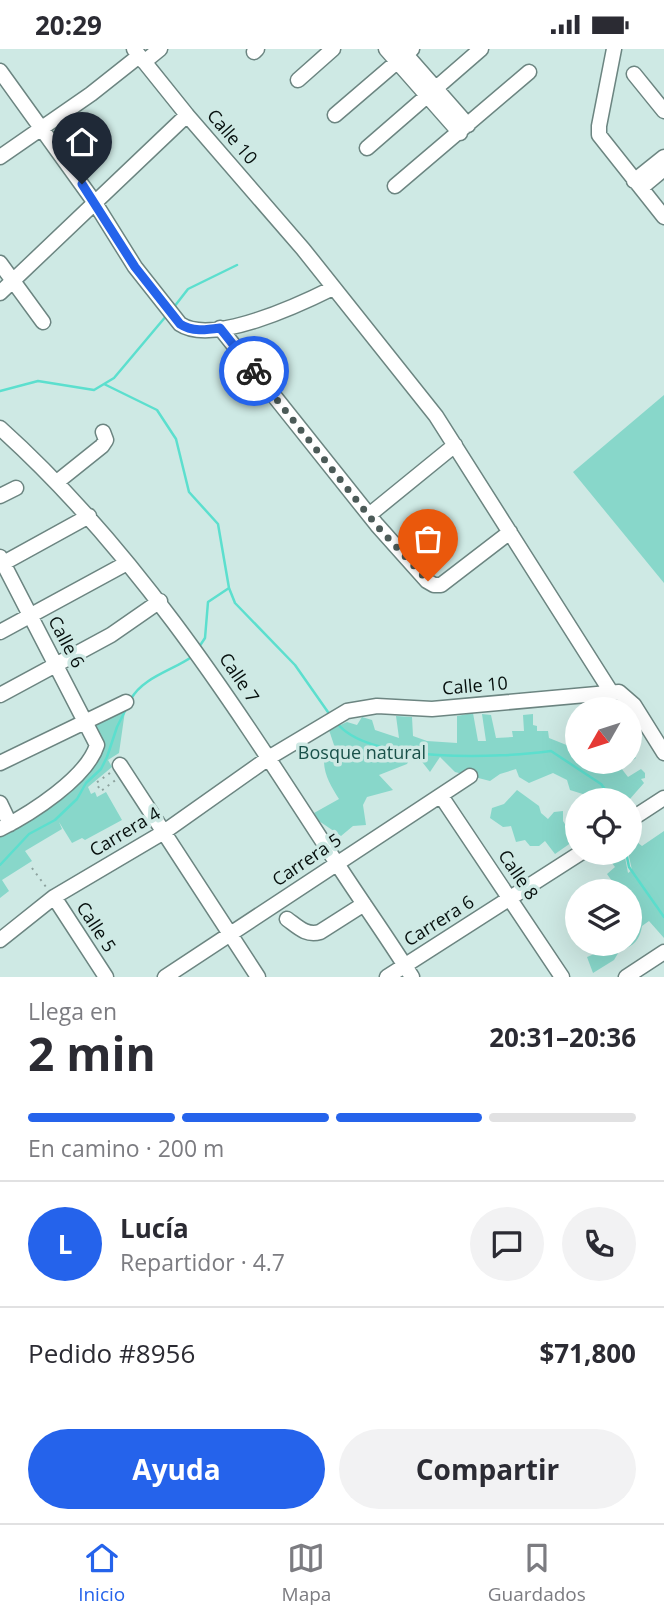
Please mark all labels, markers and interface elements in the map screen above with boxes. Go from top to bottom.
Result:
text: 20:29 [35,7,102,43]
street label: Calle 10 [202,104,263,169]
pin [52,112,112,184]
icon: home [63,123,101,161]
courier [219,336,289,406]
icon: bike [235,352,273,390]
pin [398,509,458,581]
icon: bag [409,520,447,558]
street label: Calle 6 [43,611,91,672]
street label: Calle 7 [214,648,265,707]
street label: Calle 10 [441,670,509,700]
north arrow [565,697,642,773]
map controls [565,697,642,956]
park label: Bosque natural [298,740,426,764]
button: locate [565,788,642,865]
street label: Carrera 4 [85,801,164,862]
street label: Carrera 5 [267,827,346,891]
street label: Calle 8 [493,845,544,904]
button: layers [565,879,642,956]
street label: Carrera 6 [399,889,478,951]
street label: Calle 5 [72,897,122,956]
text: Llega en [28,995,117,1027]
text: 20:31–20:36 [489,1019,636,1055]
text: 2 min [28,1022,156,1084]
text: En camino · 200 m [28,1132,224,1164]
button: chat [470,1207,544,1281]
button: phone [562,1207,636,1281]
text: Lucía [120,1210,189,1246]
text: L [58,1226,72,1262]
text: Repartidor · 4.7 [120,1246,285,1278]
text: Pedido #8956 [28,1335,195,1371]
text: $71,800 [539,1335,636,1371]
button: Ayuda [28,1429,325,1509]
button: Compartir [339,1429,636,1509]
tab: Inicio [78,1539,125,1607]
tab: Mapa [282,1539,331,1607]
tab: Guardados [488,1539,586,1607]

